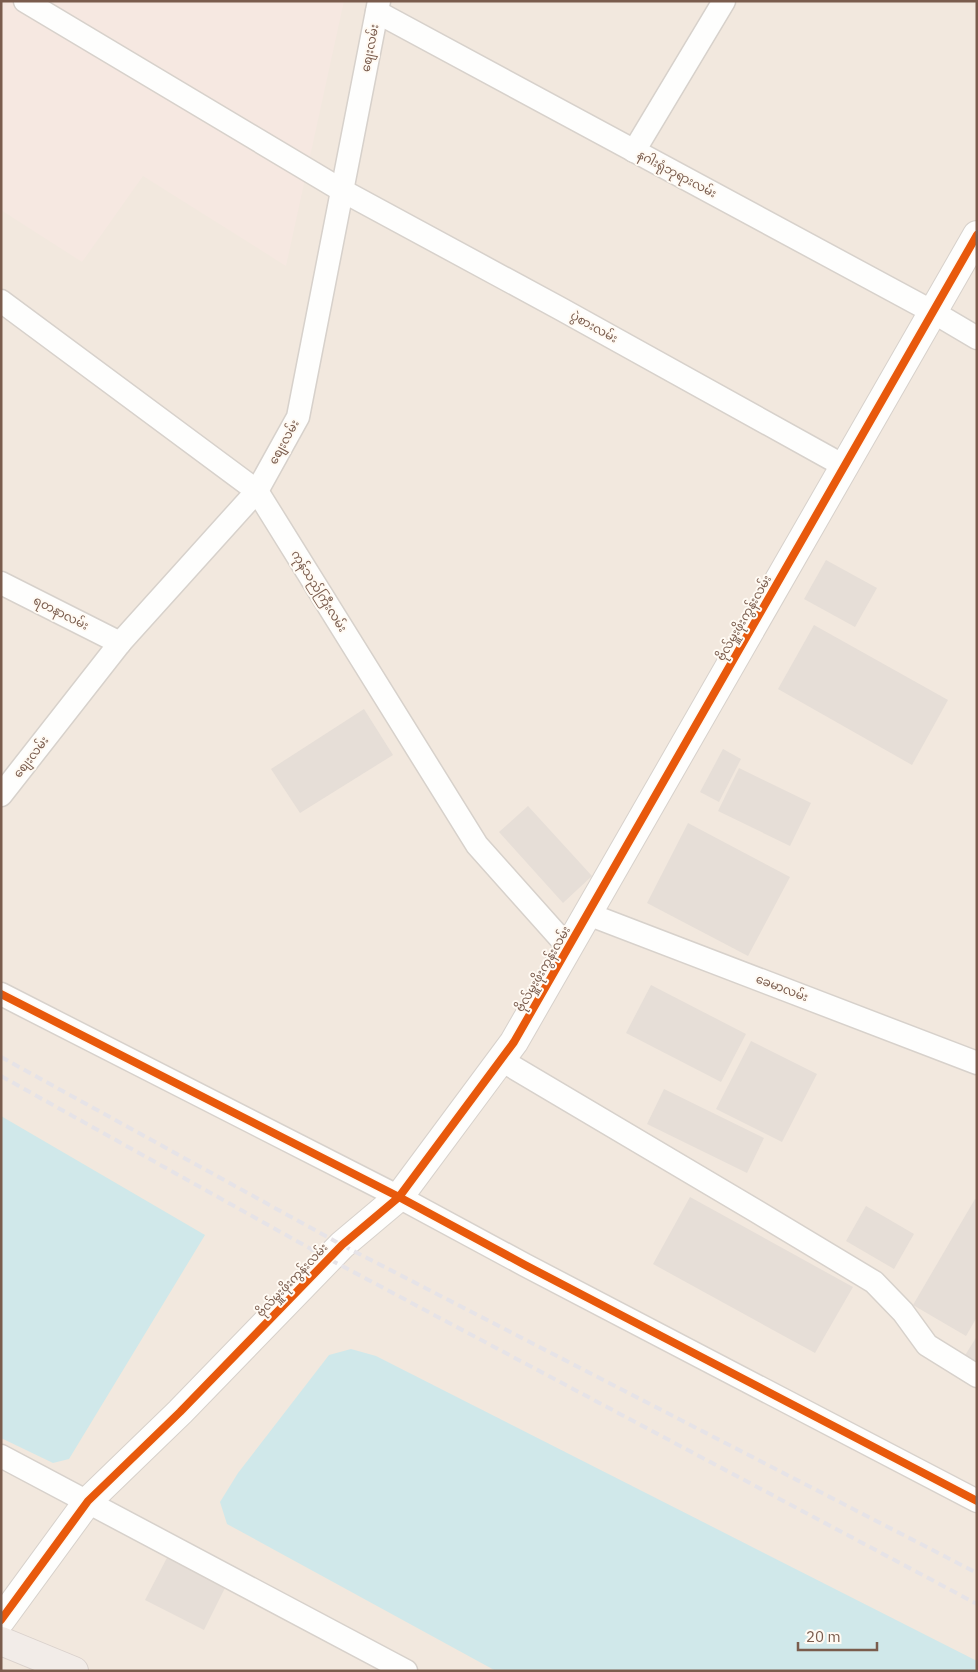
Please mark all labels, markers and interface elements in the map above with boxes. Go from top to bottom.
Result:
street label: စျေးလမ်း [357,22,384,74]
street label: နဂါးရုံဘုရားလမ်း [634,146,720,203]
street label: ပွဲစားလမ်း [567,307,621,348]
street label: စျေးလမ်း [264,416,305,468]
street label: ကုန်သည်ကြီးလမ်း [286,547,351,636]
street label: ဗိုလ်မှူးဖိုးကွန်းလမ်း [712,572,777,665]
street label: ရတနာလမ်း [30,591,92,635]
street label: စျေးလမ်း [9,732,54,782]
street label: ဗိုလ်မှူးဖိုးကွန်းလမ်း [511,923,576,1016]
street label: ခေမာလမ်း [754,970,811,1004]
street label: ဗိုလ်မှူးဖိုးကွန်းလမ်း [252,1239,333,1322]
scale bar [798,1620,877,1652]
text: 20 m [806,1627,841,1646]

